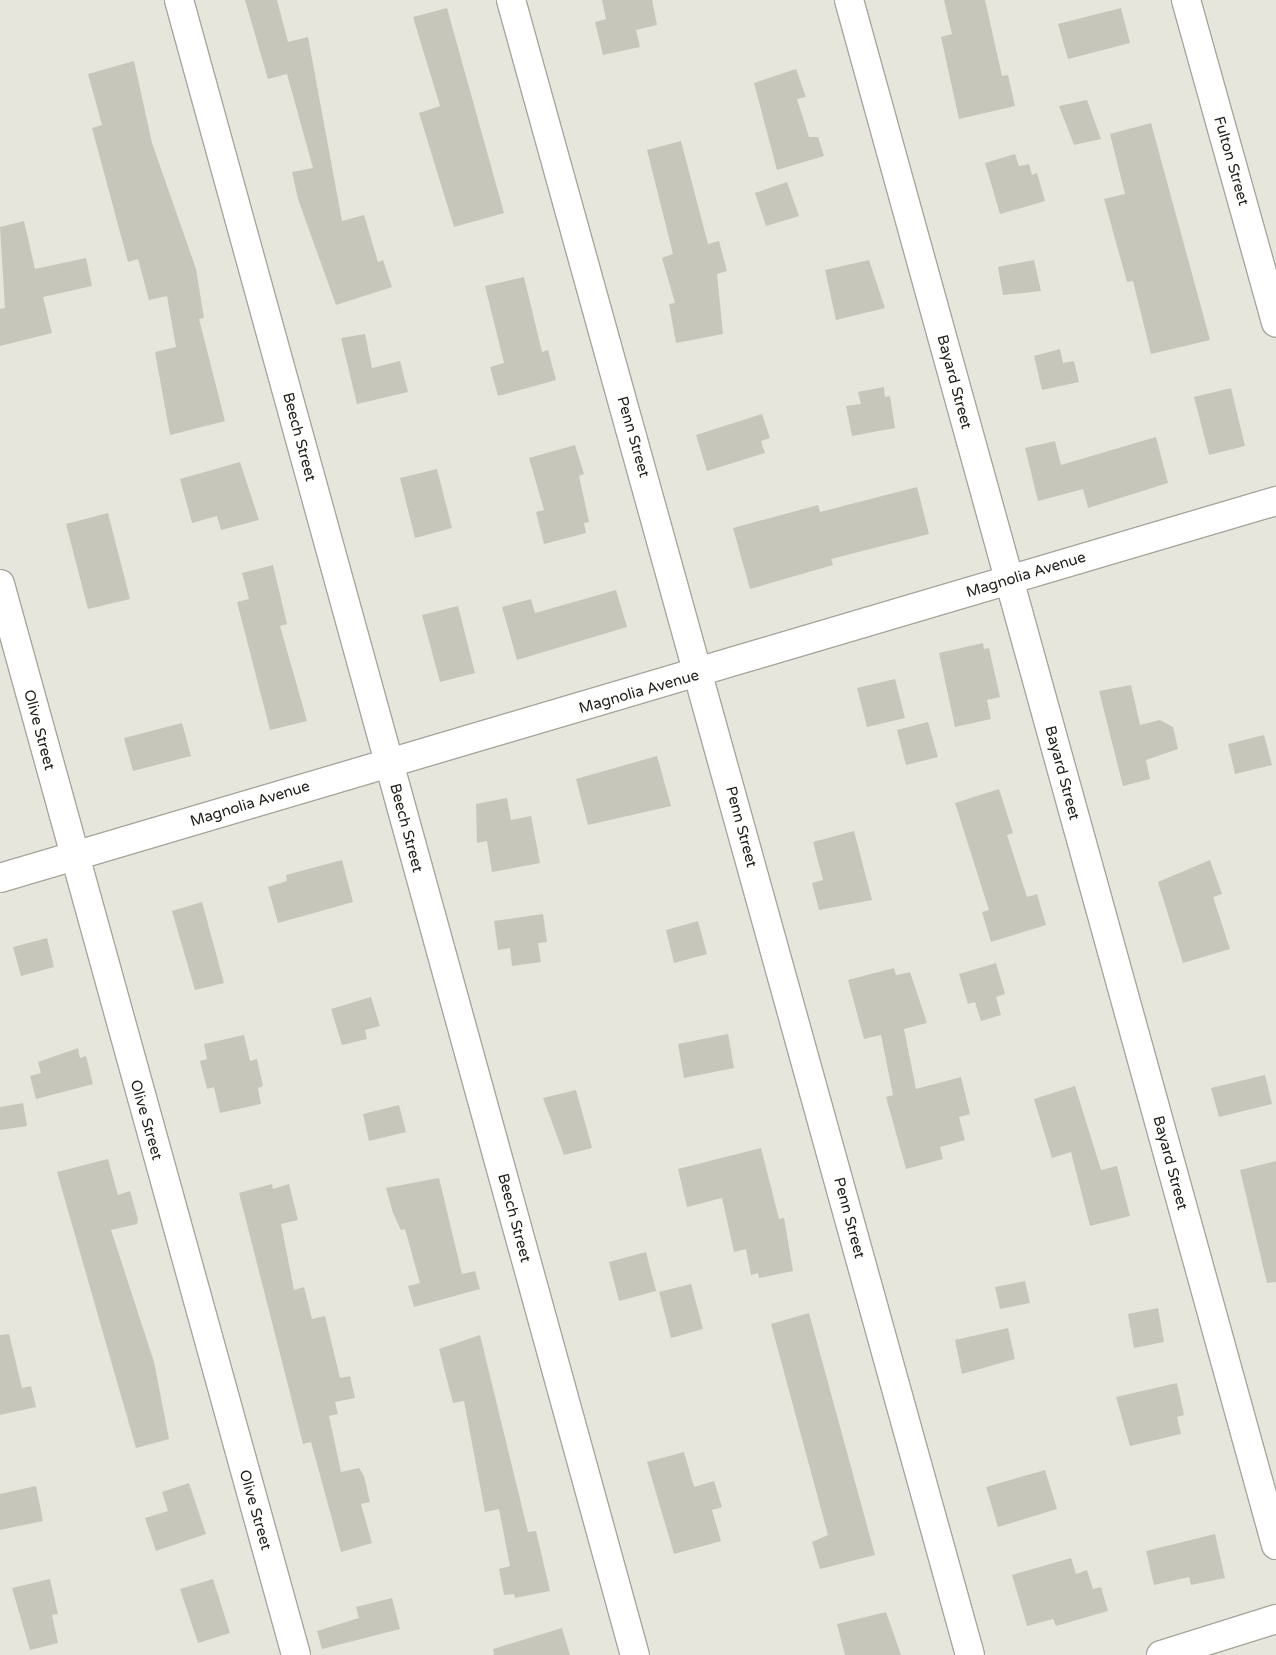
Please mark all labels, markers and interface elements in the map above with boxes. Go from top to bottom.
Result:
street label: Fulton Street [1210,114,1252,208]
street label: Bayard Street [933,333,975,431]
street label: Beech Street [279,391,319,483]
street label: Penn Street [613,394,653,480]
street label: Magnolia Avenue [964,548,1088,602]
street label: Magnolia Avenue [577,666,701,718]
street label: Olive Street [20,688,58,772]
street label: Bayard Street [1041,724,1083,822]
street label: Magnolia Avenue [188,777,312,831]
street label: Beech Street [386,782,426,874]
street label: Penn Street [722,784,760,870]
street label: Olive Street [126,1078,166,1162]
street label: Bayard Street [1149,1114,1191,1212]
street label: Beech Street [494,1172,534,1264]
street label: Penn Street [830,1175,868,1261]
street label: Olive Street [235,1468,275,1552]

